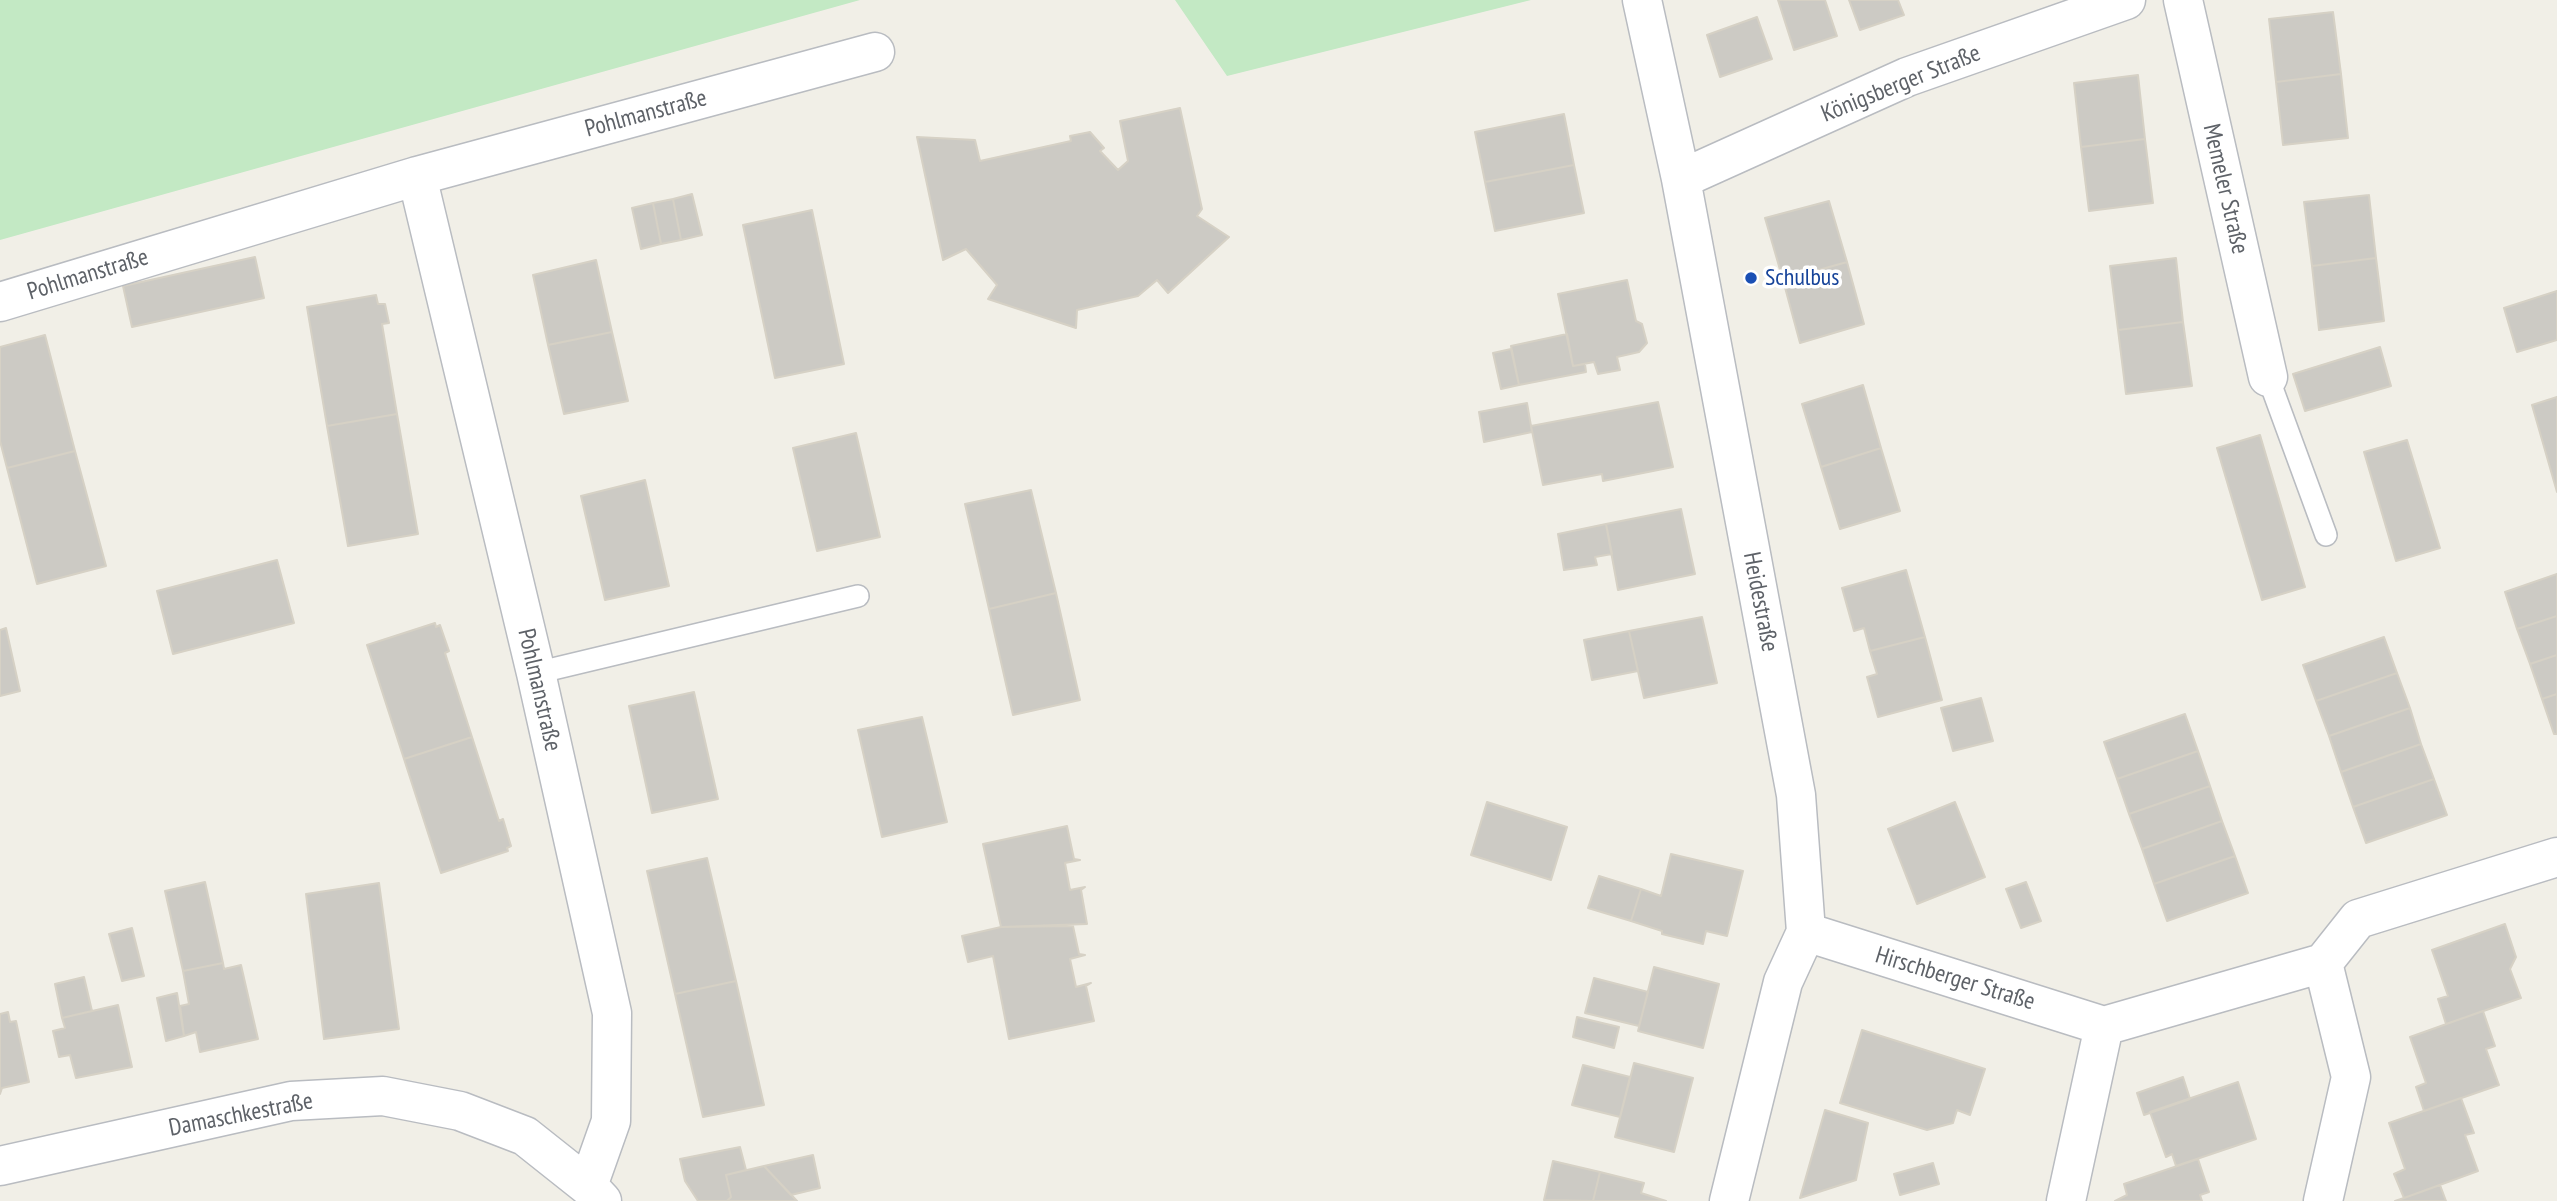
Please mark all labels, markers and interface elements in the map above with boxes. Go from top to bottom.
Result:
street label: Königsberger Straße [1817,39,1985,129]
street label: Pohlmanstraße [582,84,710,144]
street label: Memeler Straße [2196,121,2254,257]
street label: Pohlmanstraße [24,243,152,307]
place label: Schulbus [1765,264,1839,292]
marker: Schulbus [1743,270,1759,286]
street label: Heidestraße [1736,550,1784,654]
street label: Pohlmanstraße [511,626,567,754]
street label: Hirschberger Straße [1872,941,2038,1017]
street label: Damaschkestraße [167,1087,315,1143]

